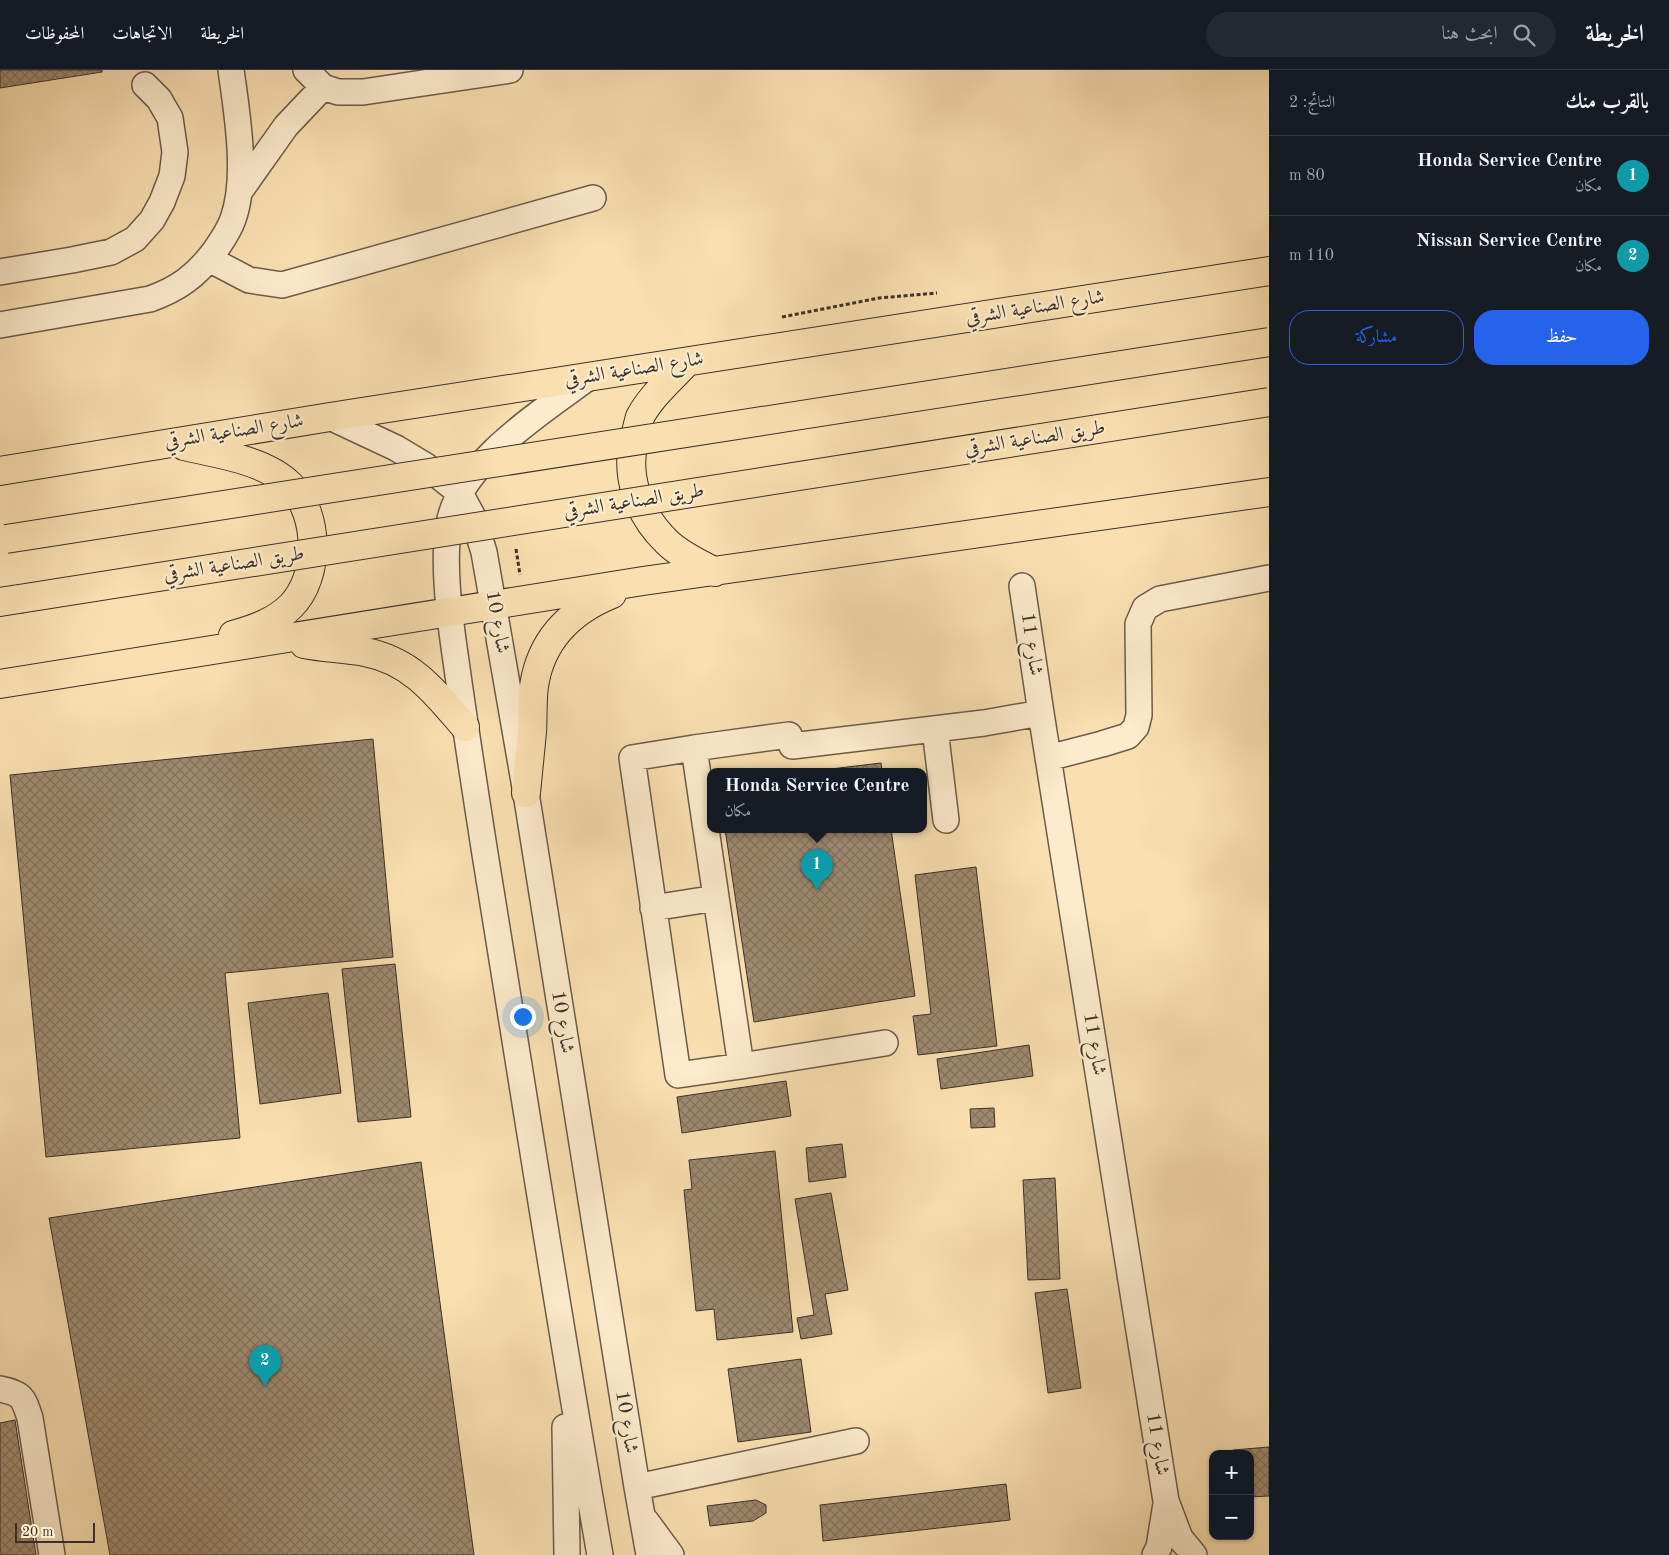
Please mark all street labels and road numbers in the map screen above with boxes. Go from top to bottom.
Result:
street label: شارع الصناعية الشرقي [964,286,1107,335]
street label: شارع الصناعية الشرقي [563,348,706,397]
street label: شارع الصناعية الشرقي [163,410,306,459]
street label: طريق الصناعية الشرقي [963,417,1107,464]
street label: طريق الصناعية الشرقي [562,480,706,527]
street label: طريق الصناعية الشرقي [162,543,306,590]
street label: شارع 10 [476,589,512,656]
street label: شارع 11 [1011,611,1045,678]
street label: شارع 10 [541,989,577,1056]
street label: شارع 11 [1073,1011,1109,1078]
street label: شارع 10 [605,1389,641,1456]
street label: شارع 11 [1136,1411,1172,1478]

